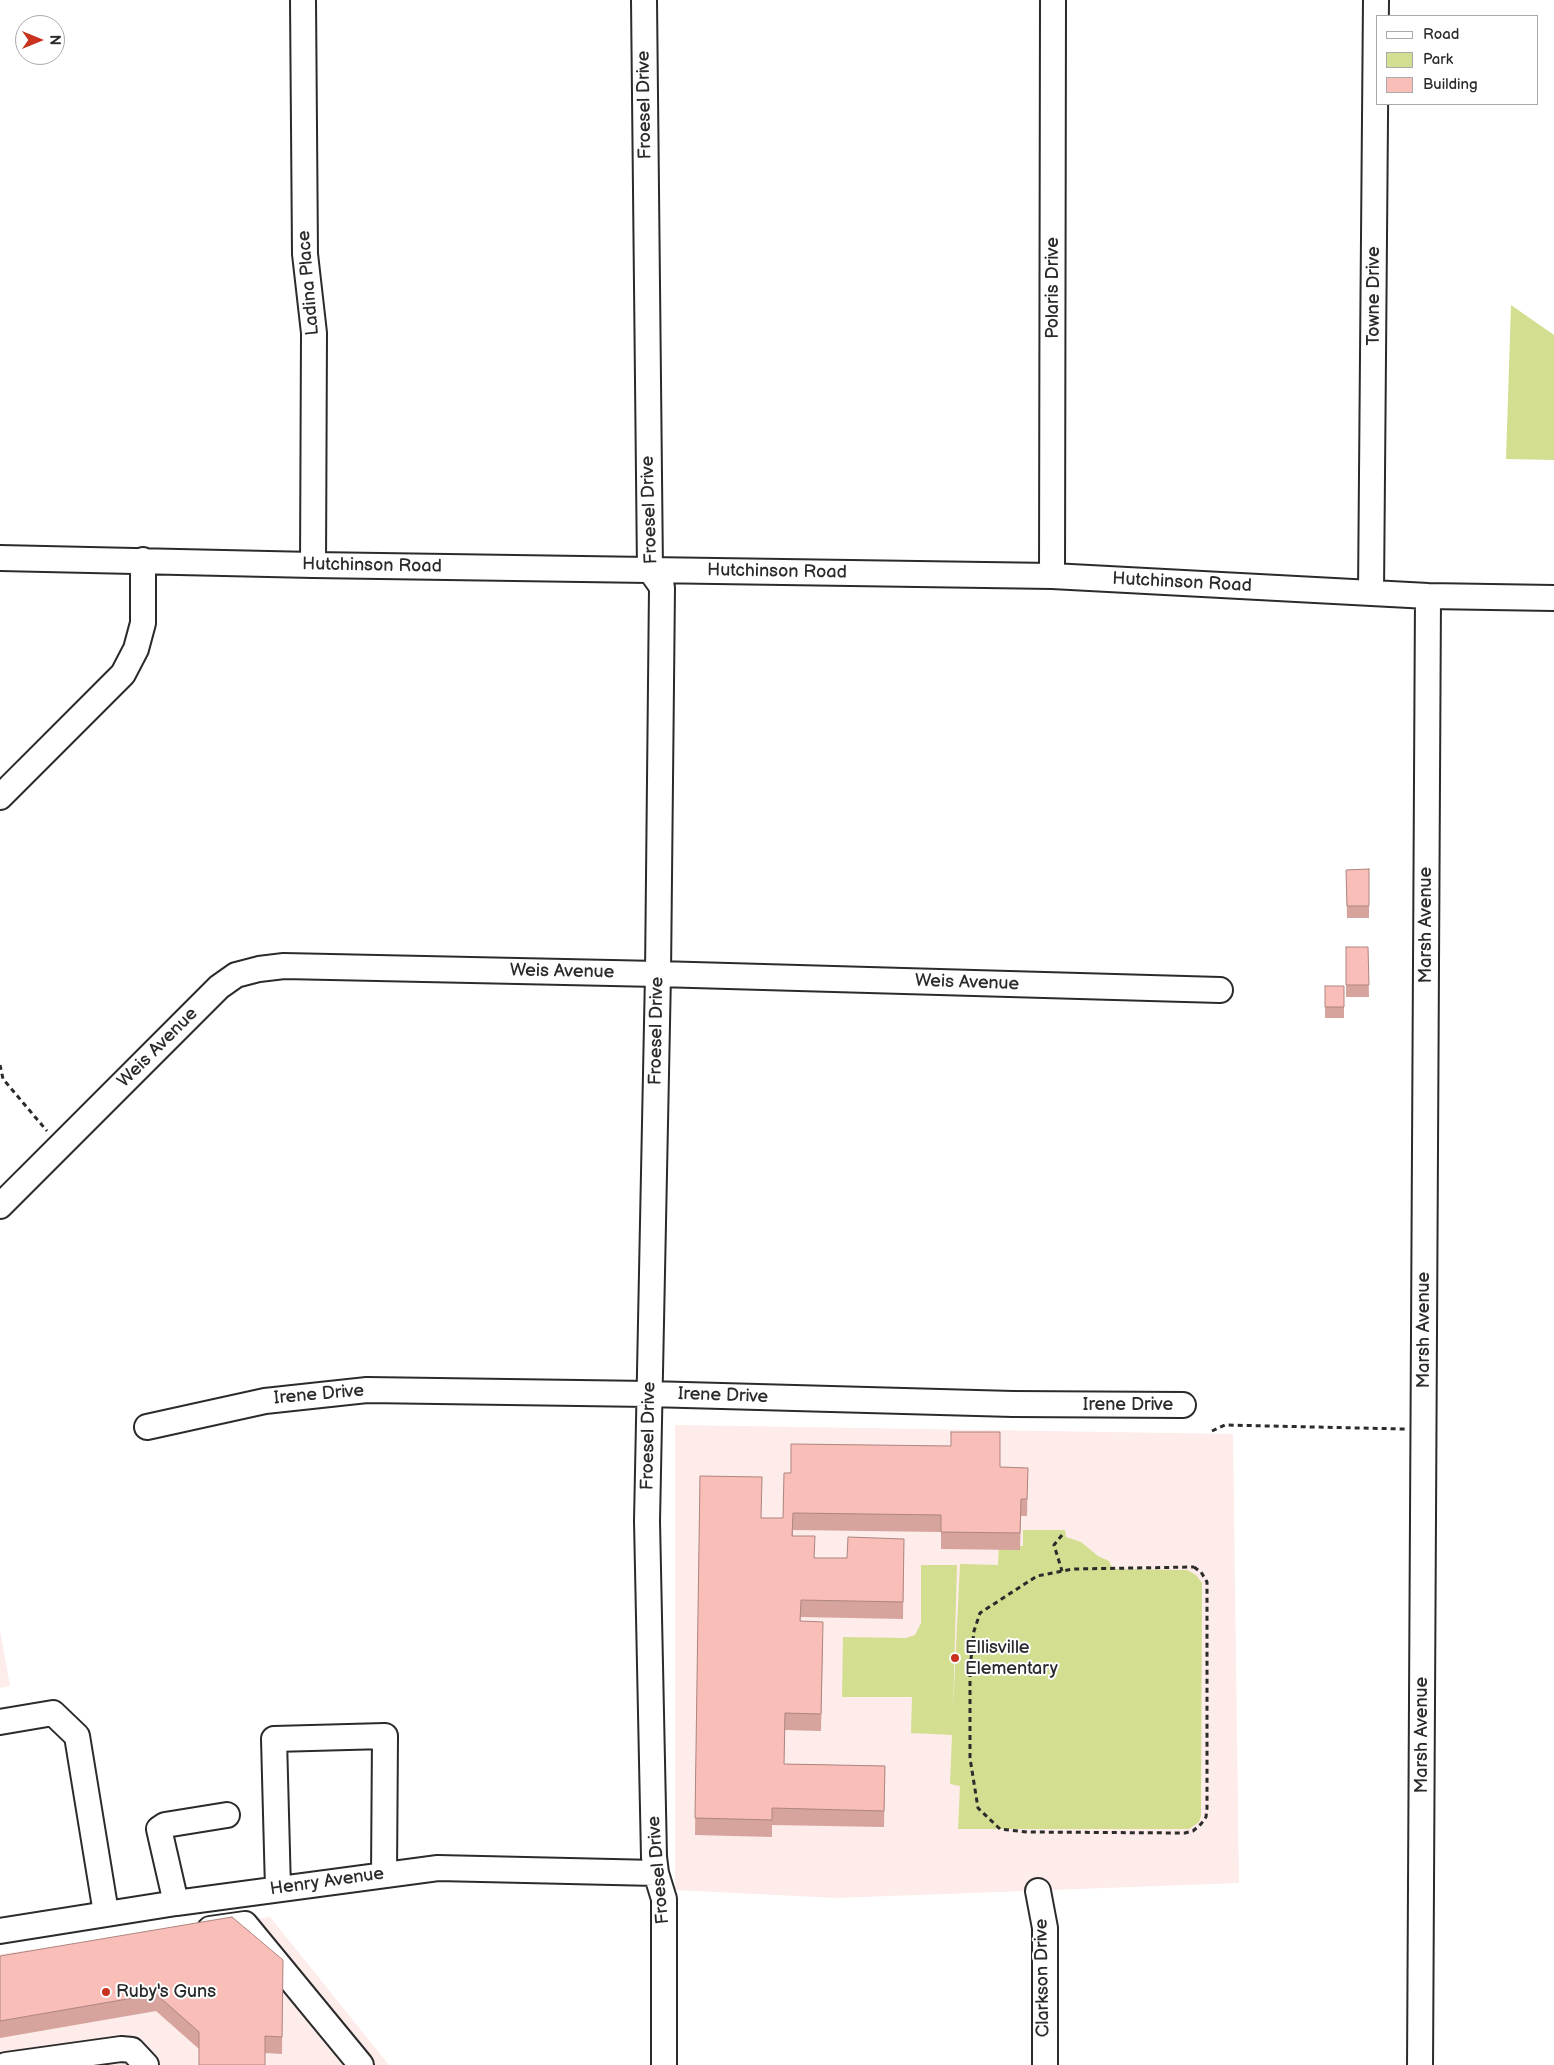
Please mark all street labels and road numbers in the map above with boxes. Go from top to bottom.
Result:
street label: Froesel Drive [633,51,657,159]
street label: Ladina Place [294,230,324,336]
street label: Polaris Drive [1042,237,1064,339]
street label: Towne Drive [1363,246,1385,346]
street label: Froesel Drive [637,455,663,565]
street label: Hutchinson Road [302,554,442,578]
street label: Hutchinson Road [707,560,847,584]
street label: Hutchinson Road [1112,569,1252,597]
street label: Marsh Avenue [1415,867,1437,983]
street label: Weis Avenue [510,960,614,984]
street label: Weis Avenue [914,970,1020,996]
street label: Froesel Drive [645,977,669,1085]
street label: Weis Avenue [113,1003,203,1093]
street label: Marsh Avenue [1413,1272,1435,1388]
street label: Irene Drive [273,1380,365,1410]
street label: Froesel Drive [637,1382,661,1490]
street label: Irene Drive [677,1384,769,1408]
street label: Irene Drive [1083,1394,1173,1416]
street label: Marsh Avenue [1411,1677,1433,1793]
street label: Froesel Drive [644,1815,674,1925]
street label: Henry Avenue [269,1863,385,1901]
street label: Clarkson Drive [1031,1918,1055,2038]

